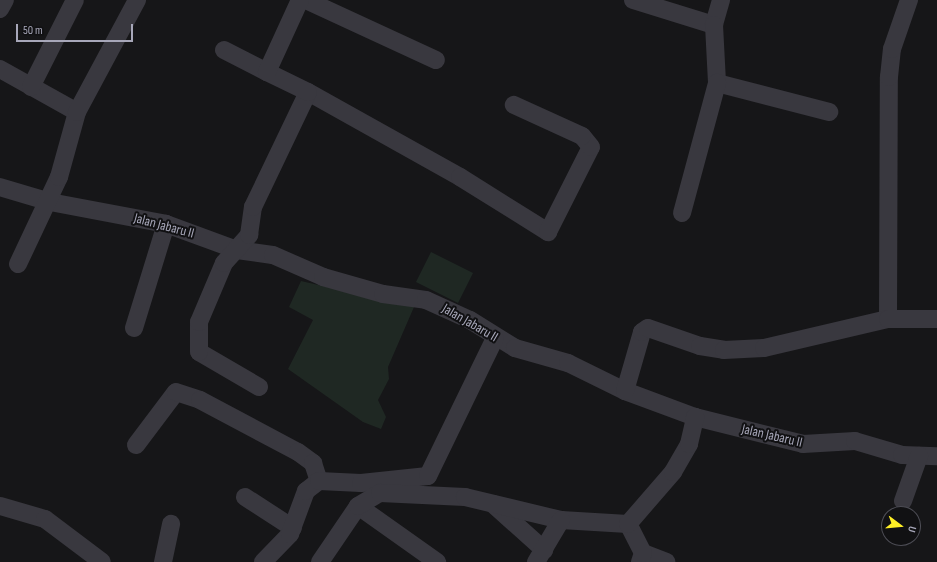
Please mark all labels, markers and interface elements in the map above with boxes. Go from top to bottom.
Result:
scale bar [18,16,135,42]
text: 50 m [23,23,43,38]
street label: Jalan Jabaru II [132,210,196,242]
street label: Jalan Jabaru II [439,300,501,346]
street label: Jalan Jabaru II [740,421,804,451]
north arrow [881,506,921,546]
text: U [905,525,919,534]

